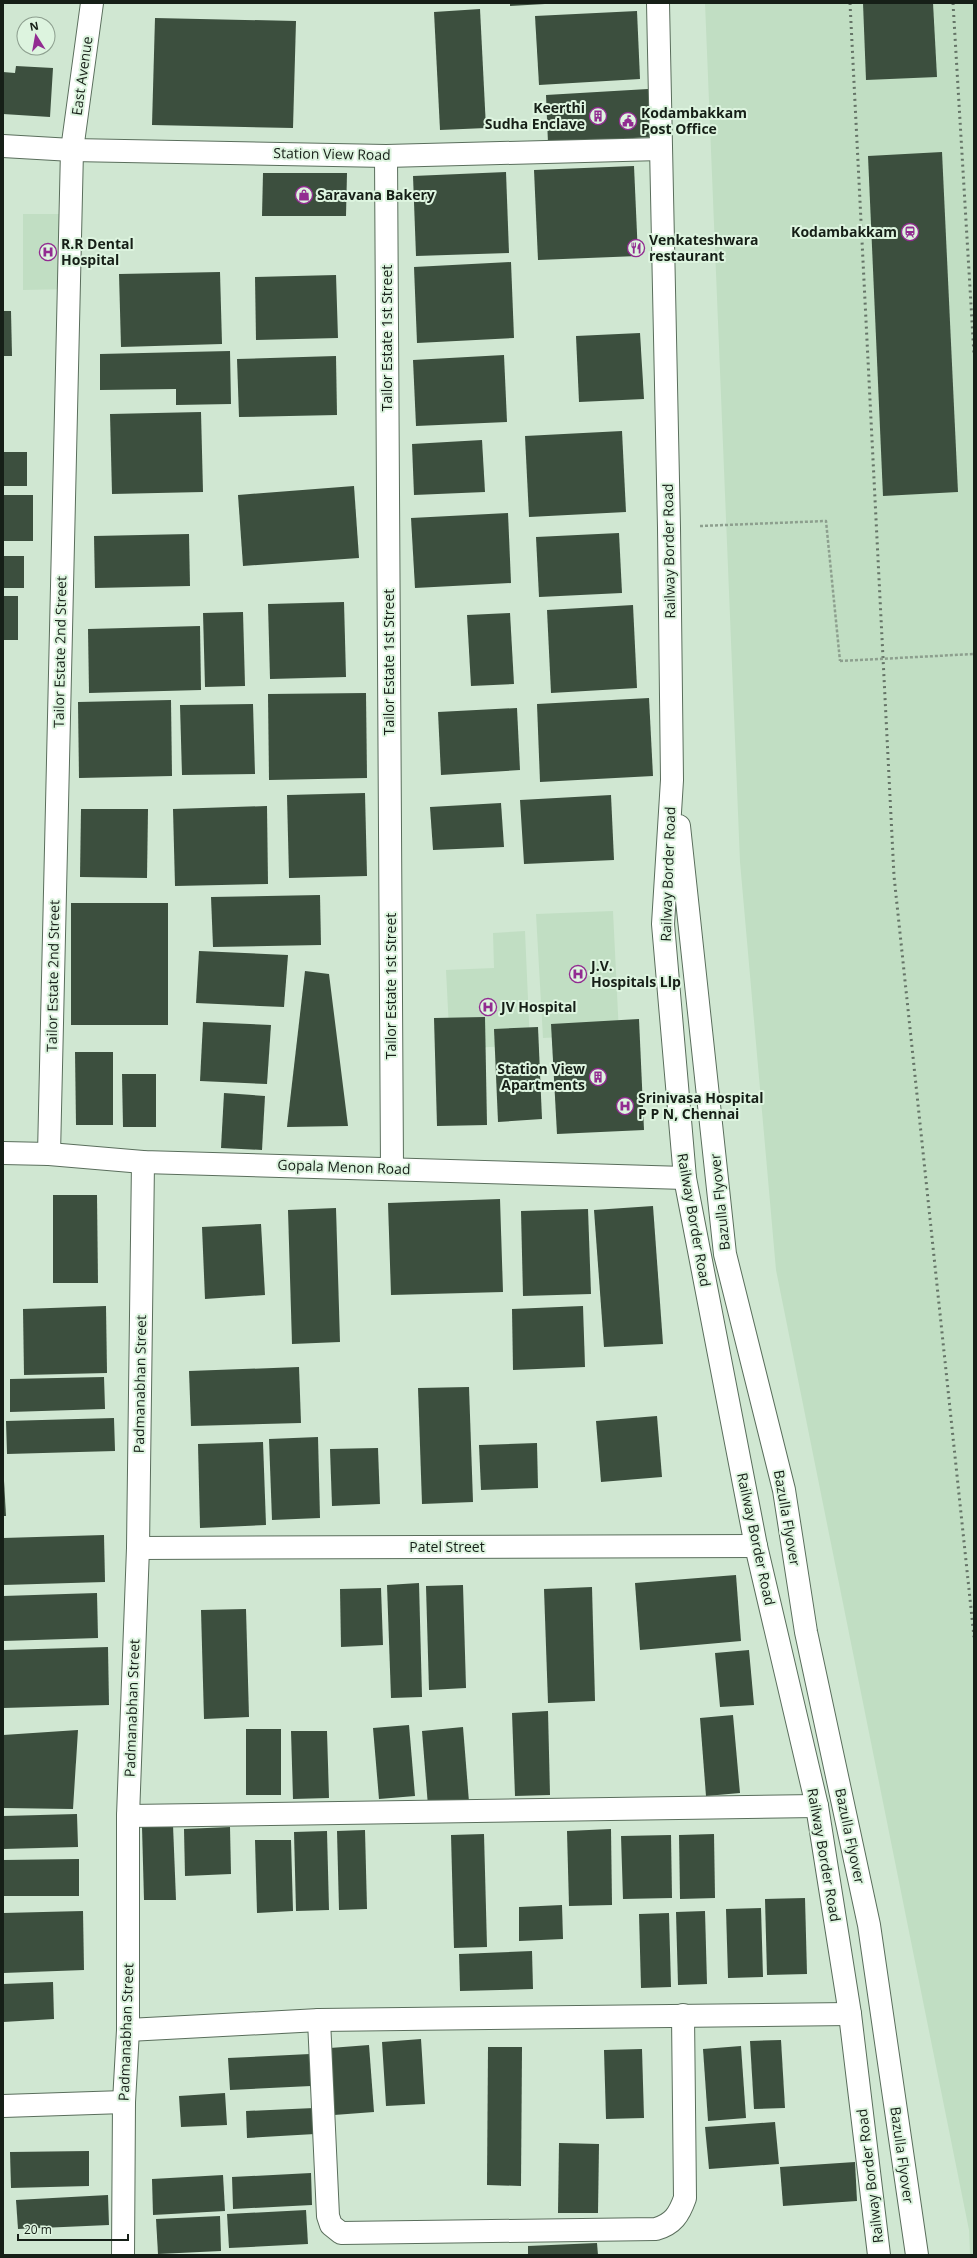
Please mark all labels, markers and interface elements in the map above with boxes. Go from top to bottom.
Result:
north arrow [16,16,56,56]
text: N [28,17,40,34]
street label: East Avenue [67,35,96,117]
place label: Keerthi Sudha Enclave [485,98,585,133]
place label: Kodambakkam Post Office [641,103,747,138]
building icon: Keerthi Sudha Enclave [588,106,608,126]
public building icon: Kodambakkam Post Office [618,111,638,131]
street label: Station View Road [273,143,391,164]
shop icon: Saravana Bakery [294,185,314,205]
place label: Saravana Bakery [317,185,435,204]
place label: Kodambakkam [791,222,897,241]
station icon: Kodambakkam [900,222,920,242]
place label: Venkateshwara restaurant [649,230,758,265]
place label: R.R Dental Hospital [61,234,134,269]
restaurant icon: Venkateshwara restaurant [626,238,646,258]
hospital icon: R.R Dental Hospital [38,242,58,262]
street label: Tailor Estate 1st Street [377,265,396,411]
street label: Railway Border Road [658,483,679,619]
street label: Tailor Estate 2nd Street [49,576,70,728]
street label: Tailor Estate 1st Street [379,589,398,735]
street label: Railway Border Road [656,806,679,942]
street label: Tailor Estate 2nd Street [42,900,63,1052]
street label: Tailor Estate 1st Street [381,913,400,1059]
place label: J.V. Hospitals Llp [589,956,681,991]
hospital icon: J.V. Hospitals Llp [568,964,588,984]
hospital icon: JV Hospital [478,997,498,1017]
place label: JV Hospital [499,997,577,1016]
place label: Station View Apartments [497,1059,585,1094]
building icon: Station View Apartments [588,1067,608,1087]
place label: Srinivasa Hospital P P N, Chennai [638,1088,764,1123]
hospital icon: Srinivasa Hospital P P N, Chennai [615,1096,635,1116]
street label: Railway Border Road [673,1152,716,1288]
street label: Bazulla Flyover [705,1152,734,1251]
street label: Gopala Menon Road [277,1155,411,1178]
street label: Padmanabhan Street [129,1315,150,1453]
street label: Bazulla Flyover [770,1468,805,1568]
street label: Railway Border Road [733,1471,780,1607]
street label: Patel Street [409,1537,485,1556]
street label: Padmanabhan Street [120,1639,143,1777]
street label: Bazulla Flyover [831,1786,870,1886]
street label: Railway Border Road [803,1787,846,1923]
street label: Padmanabhan Street [114,1963,137,2101]
street label: Bazulla Flyover [886,2105,919,2205]
street label: Railway Border Road [852,2108,887,2244]
scale bar [18,2216,128,2242]
text: 20 m [24,2221,52,2238]

